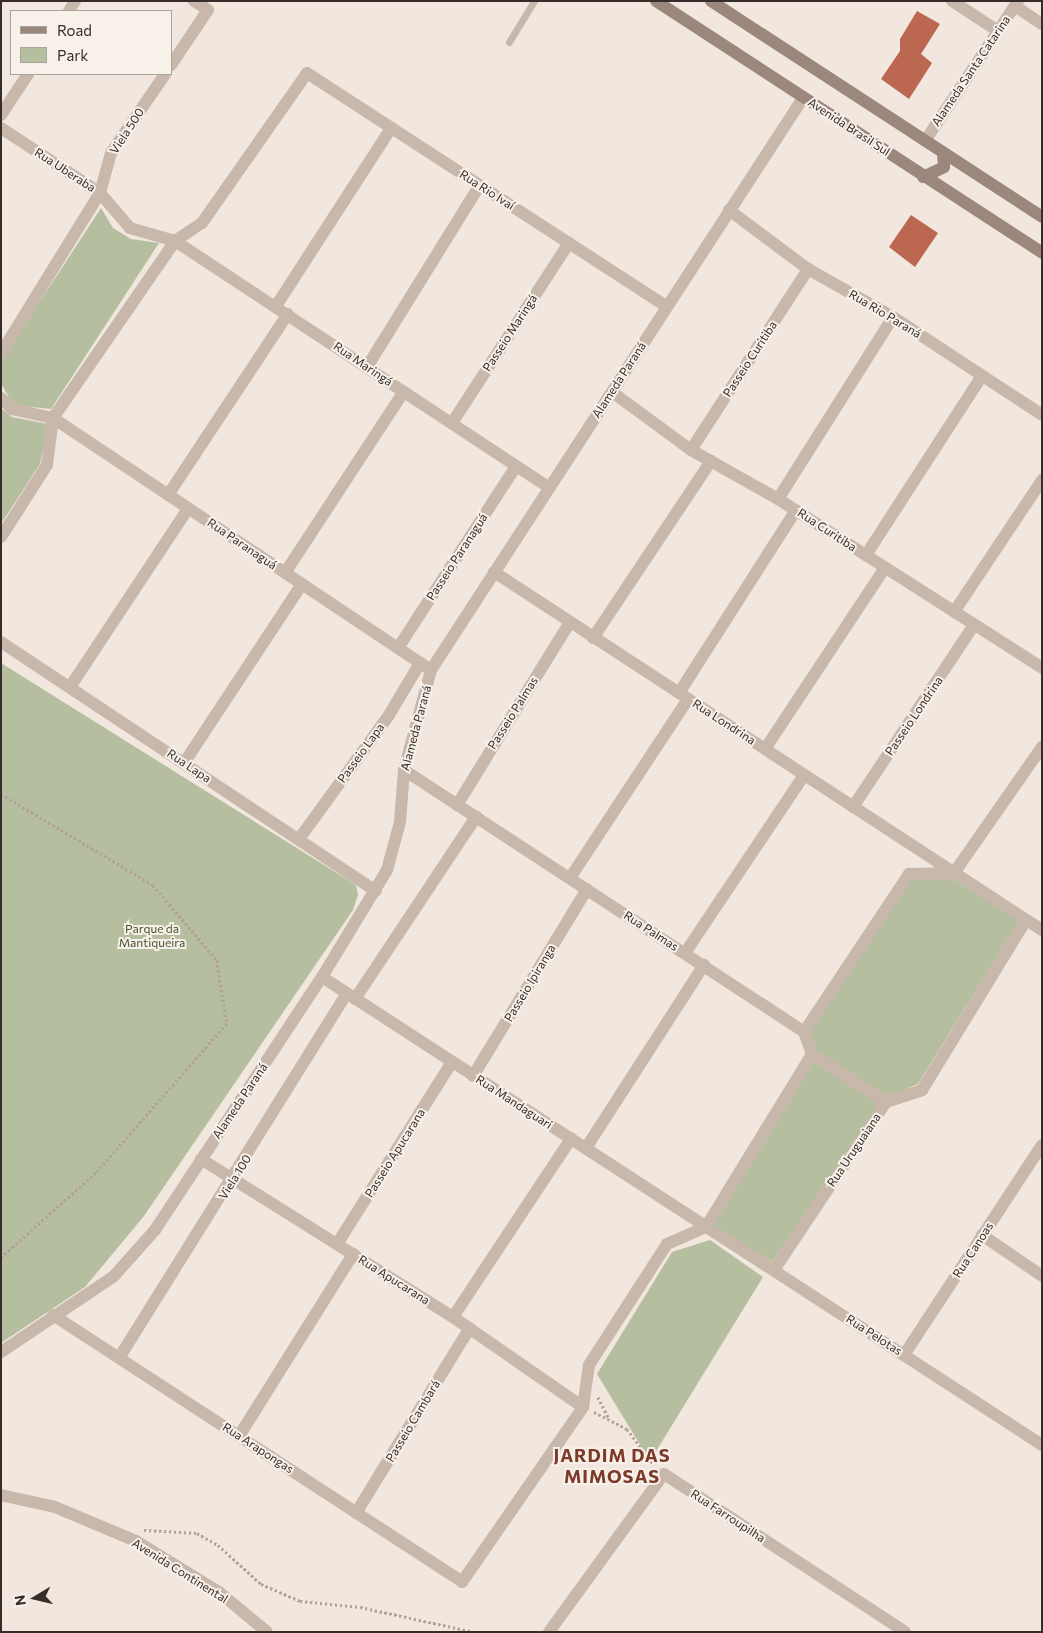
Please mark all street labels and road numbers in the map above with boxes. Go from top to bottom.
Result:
street label: Alameda Santa Catarina [929,13,1013,129]
street label: Avenida Brasil Sul [805,95,893,159]
street label: Viela 500 [107,105,147,157]
street label: Rua Uberaba [32,145,98,195]
street label: Rua Rio Ivaí [457,167,517,213]
street label: Rua Rio Paraná [846,287,924,341]
street label: Passeio Maringá [480,292,540,374]
street label: Passeio Curitiba [720,318,780,400]
street label: Rua Maringá [331,339,395,389]
street label: Alameda Paraná [589,339,649,421]
street label: Rua Curitiba [795,506,859,554]
street label: Passeio Paranaguá [423,511,491,603]
street label: Rua Paranaguá [205,515,279,573]
street label: Passeio Palmas [485,674,541,752]
street label: Passeio Londrina [882,674,946,758]
street label: Alameda Paraná [398,684,434,772]
street label: Rua Londrina [690,696,758,748]
street label: Passeio Lapa [335,720,387,786]
street label: Rua Lapa [164,746,214,786]
street label: Rua Palmas [621,908,681,954]
street label: Passeio Ipiranga [501,942,559,1024]
street label: Alameda Paraná [209,1061,271,1141]
street label: Rua Mandaguari [473,1072,555,1132]
street label: Passeio Apucarana [362,1106,428,1200]
street label: Rua Uruguaiana [824,1111,884,1189]
street label: Viela 100 [216,1152,254,1202]
street label: Rua Canoas [950,1219,996,1281]
street label: Rua Apucarana [356,1252,432,1308]
street label: Rua Pelotas [843,1312,905,1358]
street label: Passeio Cambará [383,1378,443,1464]
street label: Rua Arapongas [220,1420,296,1476]
street label: Rua Farroupilha [688,1487,768,1545]
street label: Avenida Continental [129,1536,231,1606]

